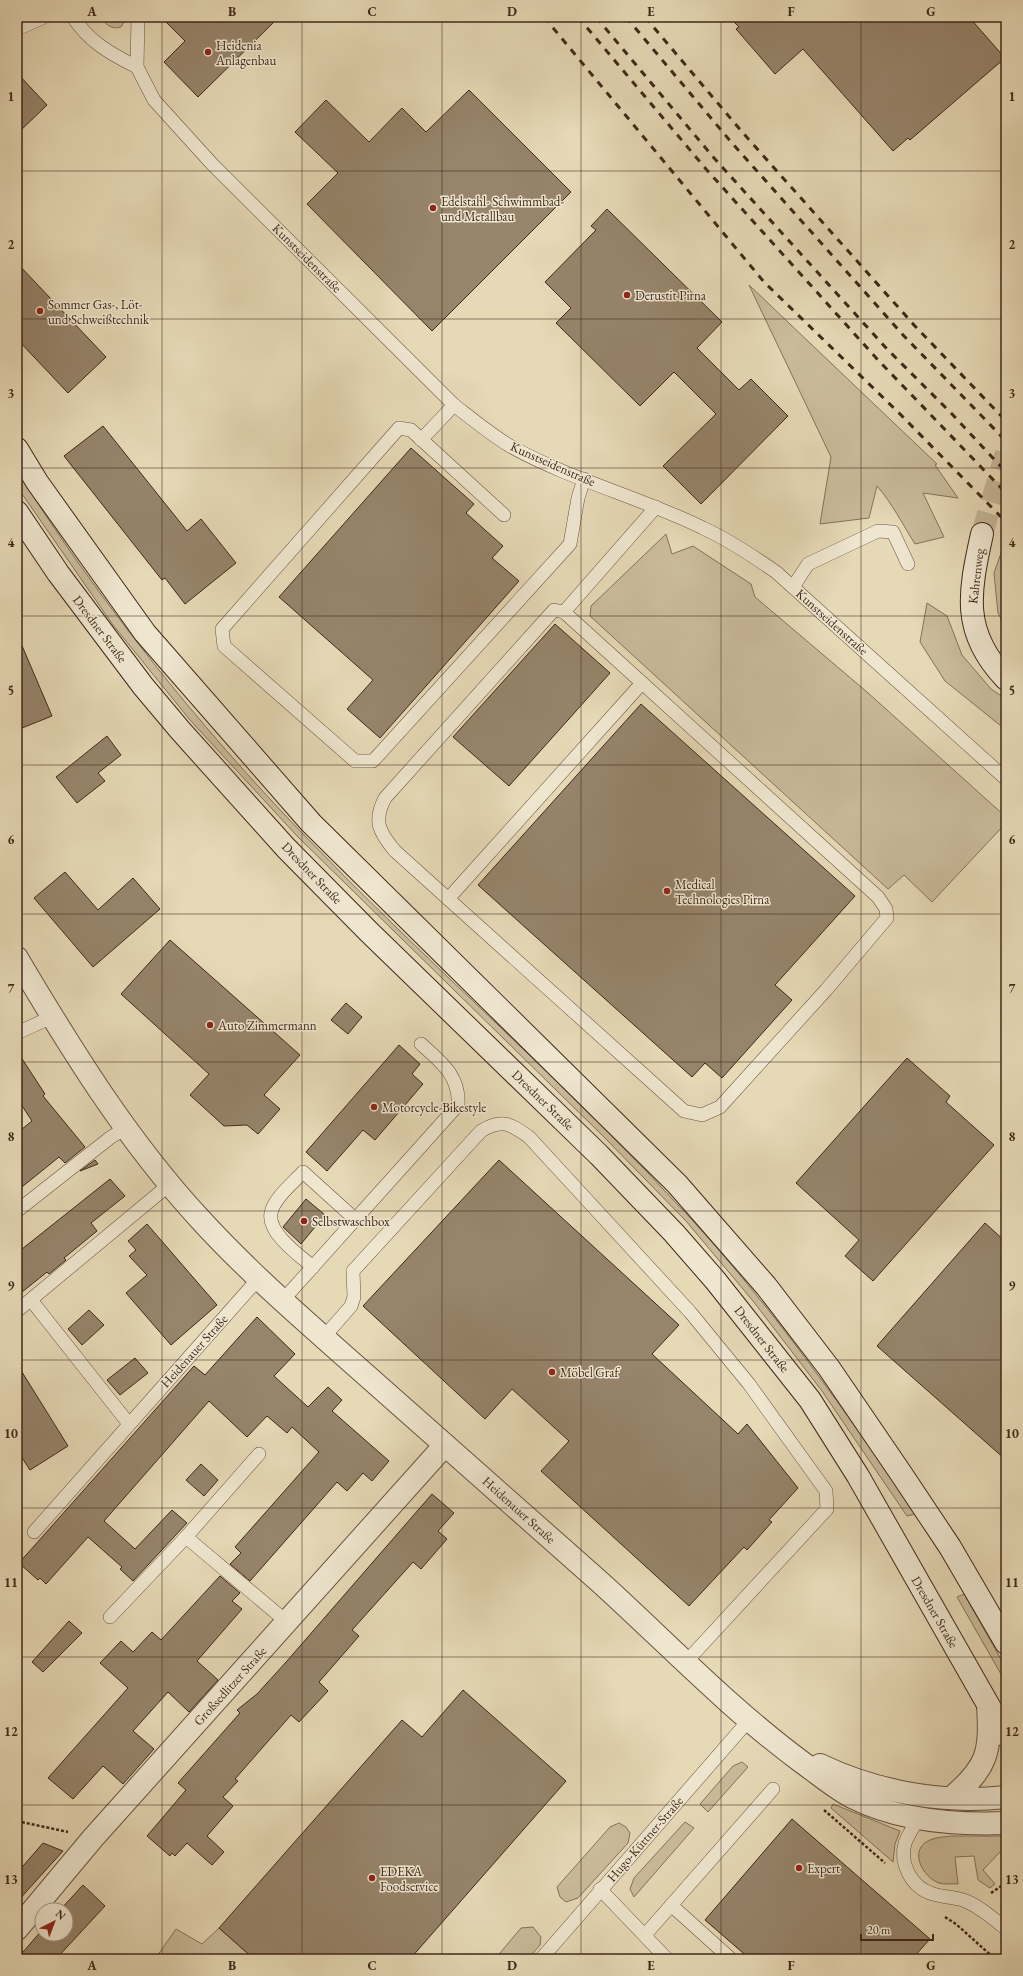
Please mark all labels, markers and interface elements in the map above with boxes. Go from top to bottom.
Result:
text: A [86,3,97,20]
text: B [228,3,236,20]
text: C [367,3,377,20]
text: D [507,3,517,20]
text: E [647,3,655,20]
text: F [787,3,795,20]
text: G [926,3,936,20]
place label: Heidenia Anlagenbau [215,37,276,69]
marker: Heidenia Anlagenbau [203,47,213,57]
text: 1 [8,88,15,105]
text: 1 [1009,88,1016,105]
place label: Edelstahl- Schwimmbad- und Metallbau [441,193,564,225]
marker: Edelstahl- Schwimmbad- und Metallbau [428,203,438,213]
street label: Kunstseidenstraße [269,220,345,296]
text: 2 [8,236,15,253]
text: 2 [1009,236,1016,253]
place label: Derustit Pirna [635,287,707,304]
marker: Derustit Pirna [622,290,632,300]
place label: Sommer Gas-, Löt- und Schweißtechnik [48,296,150,328]
marker: Sommer Gas-, Löt- und Schweißtechnik [35,306,45,316]
text: 3 [8,385,15,402]
text: 3 [1009,385,1016,402]
street label: Kunstseidenstraße [508,438,598,490]
text: 4 [8,534,15,551]
text: 4 [1009,534,1016,551]
street label: Kahrenweg [964,547,988,605]
street label: Kunstseidenstraße [792,585,872,659]
street label: Dresdner Straße [69,592,131,666]
text: 5 [8,682,14,699]
text: 5 [1009,682,1015,699]
text: 6 [8,831,15,848]
text: 6 [1009,831,1016,848]
street label: Dresdner Straße [278,838,346,908]
place label: Medical Technologies Pirna [675,876,770,908]
marker: Medical Technologies Pirna [662,886,672,896]
text: 7 [8,980,15,997]
text: 7 [1009,980,1016,997]
place label: Auto Zimmermann [217,1017,317,1034]
marker: Auto Zimmermann [205,1020,215,1030]
street label: Dresdner Straße [508,1066,578,1134]
place label: Motorcycle-Bikestyle [382,1099,486,1116]
marker: Motorcycle-Bikestyle [369,1102,379,1112]
text: 8 [8,1128,15,1145]
text: 8 [1009,1128,1016,1145]
place label: Selbstwaschbox [312,1213,390,1230]
marker: Selbstwaschbox [299,1216,309,1226]
text: 9 [8,1277,15,1294]
text: 9 [1009,1277,1016,1294]
street label: Dresdner Straße [731,1302,793,1376]
street label: Heidenauer Straße [157,1311,231,1391]
place label: Möbel Graf [560,1364,620,1381]
marker: Möbel Graf [547,1367,557,1377]
text: 10 [4,1425,18,1442]
text: 10 [1005,1425,1019,1442]
street label: Heidenauer Straße [479,1473,559,1547]
street label: Dresdner Straße [908,1573,962,1651]
text: 11 [4,1574,18,1591]
text: 11 [1005,1574,1019,1591]
street label: Großsedlitzer Straße [190,1643,270,1729]
text: 12 [4,1723,18,1740]
text: 12 [1005,1723,1019,1740]
street label: Hugo-Küttner-Straße [603,1793,687,1885]
place label: Expert [807,1860,840,1877]
place label: EDEKA Foodservice [380,1863,438,1895]
marker: Expert [794,1863,804,1873]
text: 13 [4,1871,18,1888]
text: 13 [1005,1871,1019,1888]
marker: EDEKA Foodservice [367,1873,377,1883]
north arrow [34,1902,74,1942]
text: N [53,1906,69,1923]
scale bar [861,1916,933,1942]
text: 20 m [867,1922,891,1938]
text: A [86,1957,97,1974]
text: B [228,1957,236,1974]
text: C [367,1957,377,1974]
text: D [507,1957,517,1974]
text: E [647,1957,655,1974]
text: F [787,1957,795,1974]
text: G [926,1957,936,1974]

